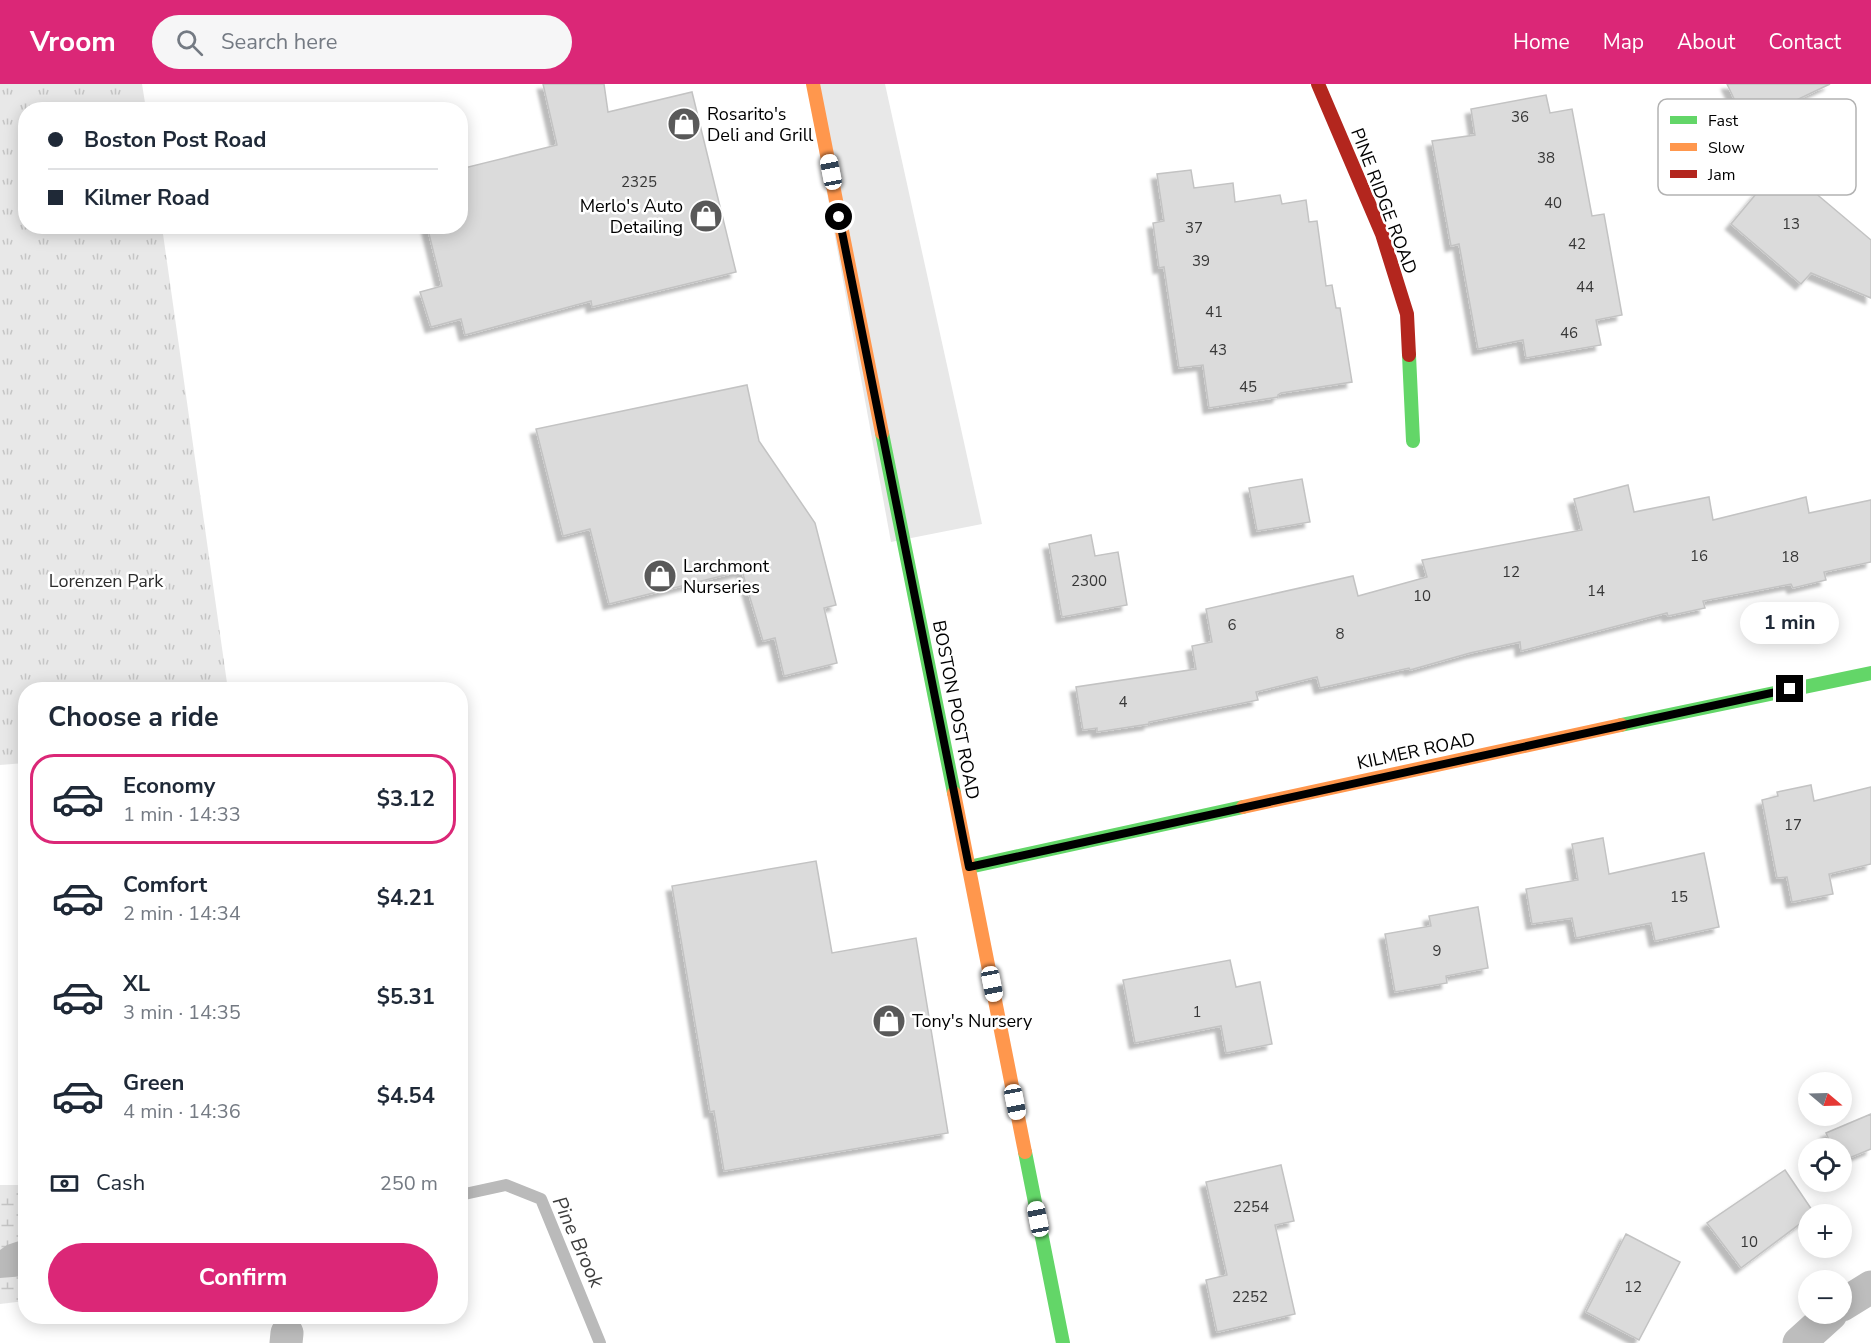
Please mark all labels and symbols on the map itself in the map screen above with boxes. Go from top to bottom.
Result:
legend [1658,99,1856,195]
place label: Rosarito's Deli and Grill [707,102,814,147]
shop icon: Rosarito's Deli and Grill [666,106,702,142]
house number: 36 [1511,107,1529,127]
text: Fast [1708,110,1739,132]
street label: PINE RIDGE ROAD [1345,125,1423,277]
text: Slow [1708,137,1745,159]
house number: 38 [1537,148,1555,168]
car [819,153,843,191]
text: Jam [1707,164,1735,186]
house number: 2325 [621,172,657,192]
house number: 40 [1544,193,1562,213]
place label: Merlo's Auto Detailing [580,194,683,239]
shop icon: Merlo's Auto Detailing [688,198,724,234]
route start [825,203,852,230]
house number: 13 [1782,214,1800,234]
house number: 37 [1185,218,1203,238]
house number: 42 [1568,234,1586,254]
house number: 39 [1192,251,1210,271]
house number: 44 [1576,277,1594,297]
house number: 41 [1205,302,1223,322]
house number: 46 [1560,323,1578,343]
house number: 43 [1209,340,1227,360]
house number: 45 [1239,377,1257,397]
house number: 16 [1690,546,1708,566]
house number: 18 [1781,547,1799,567]
place label: Larchmont Nurseries [683,554,770,599]
shop icon: Larchmont Nurseries [642,558,678,594]
house number: 12 [1502,562,1520,582]
park label: Lorenzen Park [49,569,164,593]
house number: 2300 [1071,571,1107,591]
house number: 14 [1587,581,1605,601]
house number: 10 [1413,586,1431,606]
callout: 1 min [1740,602,1840,644]
house number: 6 [1227,615,1237,635]
street label: BOSTON POST ROAD [927,618,985,802]
house number: 8 [1335,624,1345,644]
route end [1776,675,1803,702]
house number: 4 [1118,692,1128,712]
street label: KILMER ROAD [1355,727,1477,775]
house number: 17 [1784,815,1802,835]
house number: 15 [1670,887,1688,907]
house number: 9 [1432,941,1442,961]
car [980,965,1004,1003]
house number: 1 [1192,1002,1202,1022]
shop icon: Tony's Nursery [871,1003,907,1039]
place label: Tony's Nursery [912,1009,1033,1033]
north arrow [1798,1072,1852,1126]
car [1003,1083,1027,1121]
water label: Pine Brook [546,1192,611,1293]
house number: 2254 [1233,1197,1269,1217]
car [1026,1200,1050,1238]
house number: 10 [1740,1232,1758,1252]
house number: 12 [1624,1277,1642,1297]
house number: 2252 [1232,1287,1268,1307]

